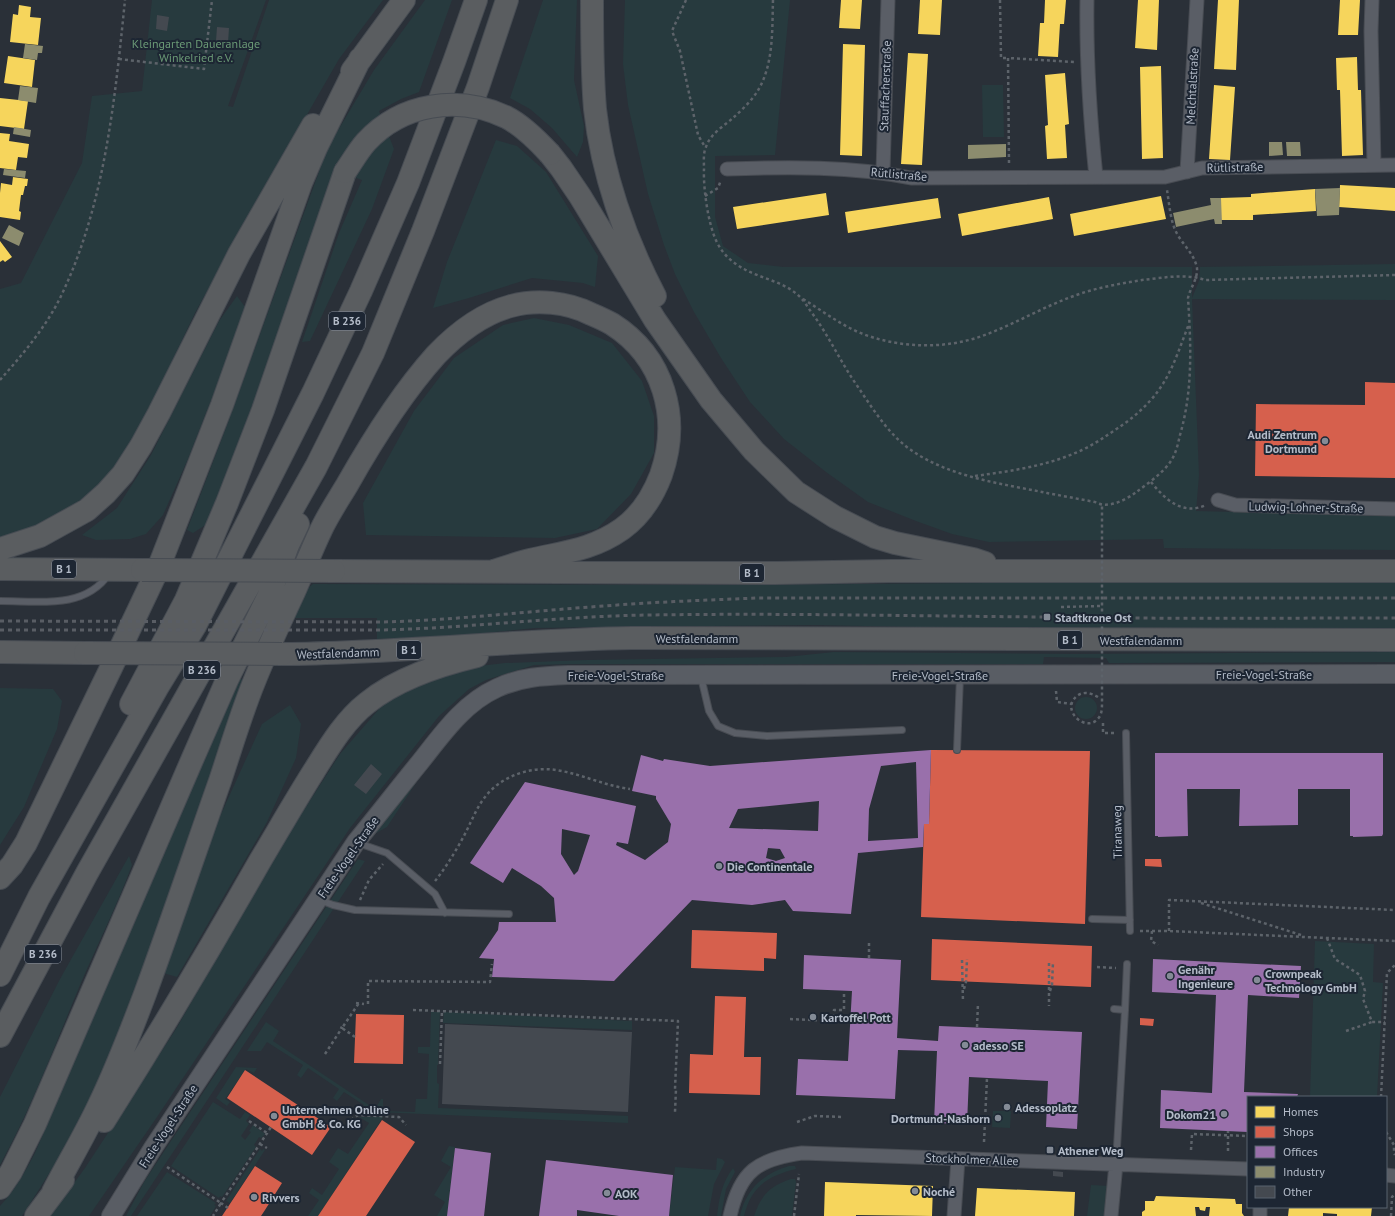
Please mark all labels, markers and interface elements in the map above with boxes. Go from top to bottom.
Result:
park label: Kleingarten Daueranlage Winkelried e.V. [132,36,260,65]
street label: Stauffacherstraße [876,40,894,132]
street label: Melchtalstraße [1182,47,1202,125]
street label: Rütlistraße [1207,159,1263,175]
street label: Rütlistraße [870,164,928,184]
road number: B 236 [329,312,365,330]
place label: Audi Zentrum Dortmund [1248,427,1317,456]
marker: Audi Zentrum Dortmund [1320,436,1330,446]
street label: Ludwig-Lohner-Straße [1248,498,1364,516]
road number: B 1 [52,560,76,578]
road number: B 1 [740,564,764,582]
place label: Stadtkrone Ost [1055,610,1132,625]
marker: Stadtkrone Ost [1042,612,1052,622]
street label: Westfalendamm [656,631,738,646]
road number: B 1 [1058,631,1082,649]
street label: Westfalendamm [1100,633,1182,648]
road number: B 1 [397,641,421,659]
street label: Westfalendamm [297,644,379,662]
road number: B 236 [184,661,220,679]
street label: Freie-Vogel-Straße [1216,667,1312,682]
street label: Freie-Vogel-Straße [568,668,664,683]
street label: Freie-Vogel-Straße [892,668,988,683]
street label: Tiranaweg [1109,805,1125,859]
street label: Freie-Vogel-Straße [314,813,382,901]
place label: Die Continentale [727,859,813,874]
marker: Die Continentale [714,861,724,871]
road number: B 236 [25,945,61,963]
place label: Genähr Ingenieure [1178,962,1233,991]
place label: Crownpeak Technology GmbH [1265,966,1357,995]
marker: Genähr Ingenieure [1165,971,1175,981]
marker: Crownpeak Technology GmbH [1252,975,1262,985]
place label: Kartoffel Pott [821,1010,891,1025]
marker: Kartoffel Pott [808,1012,818,1022]
place label: adesso SE [973,1038,1024,1053]
marker: adesso SE [960,1040,970,1050]
street label: Freie-Vogel-Straße [135,1082,201,1170]
legend [1247,1096,1387,1208]
place label: Adessoplatz [1015,1100,1078,1115]
place label: Unternehmen Online GmbH & Co. KG [282,1102,389,1131]
marker: Adessoplatz [1002,1102,1012,1112]
text: Homes [1283,1104,1318,1119]
place label: Dokom21 [1166,1107,1216,1122]
marker: Dokom21 [1219,1109,1229,1119]
marker: Unternehmen Online GmbH & Co. KG [269,1111,279,1121]
place label: Dortmund-Nashorn [891,1111,990,1126]
marker: Dortmund-Nashorn [993,1113,1003,1123]
text: Shops [1283,1124,1314,1139]
place label: Athener Weg [1058,1143,1124,1158]
text: Offices [1283,1144,1318,1159]
marker: Athener Weg [1045,1145,1055,1155]
street label: Stockholmer Allee [925,1150,1019,1168]
text: Industry [1283,1164,1325,1179]
place label: Noché [923,1184,955,1199]
text: Other [1283,1184,1312,1199]
place label: AOK [615,1186,638,1201]
marker: Noché [910,1186,920,1196]
marker: AOK [602,1188,612,1198]
place label: Rivvers [262,1190,300,1205]
marker: Rivvers [249,1192,259,1202]

